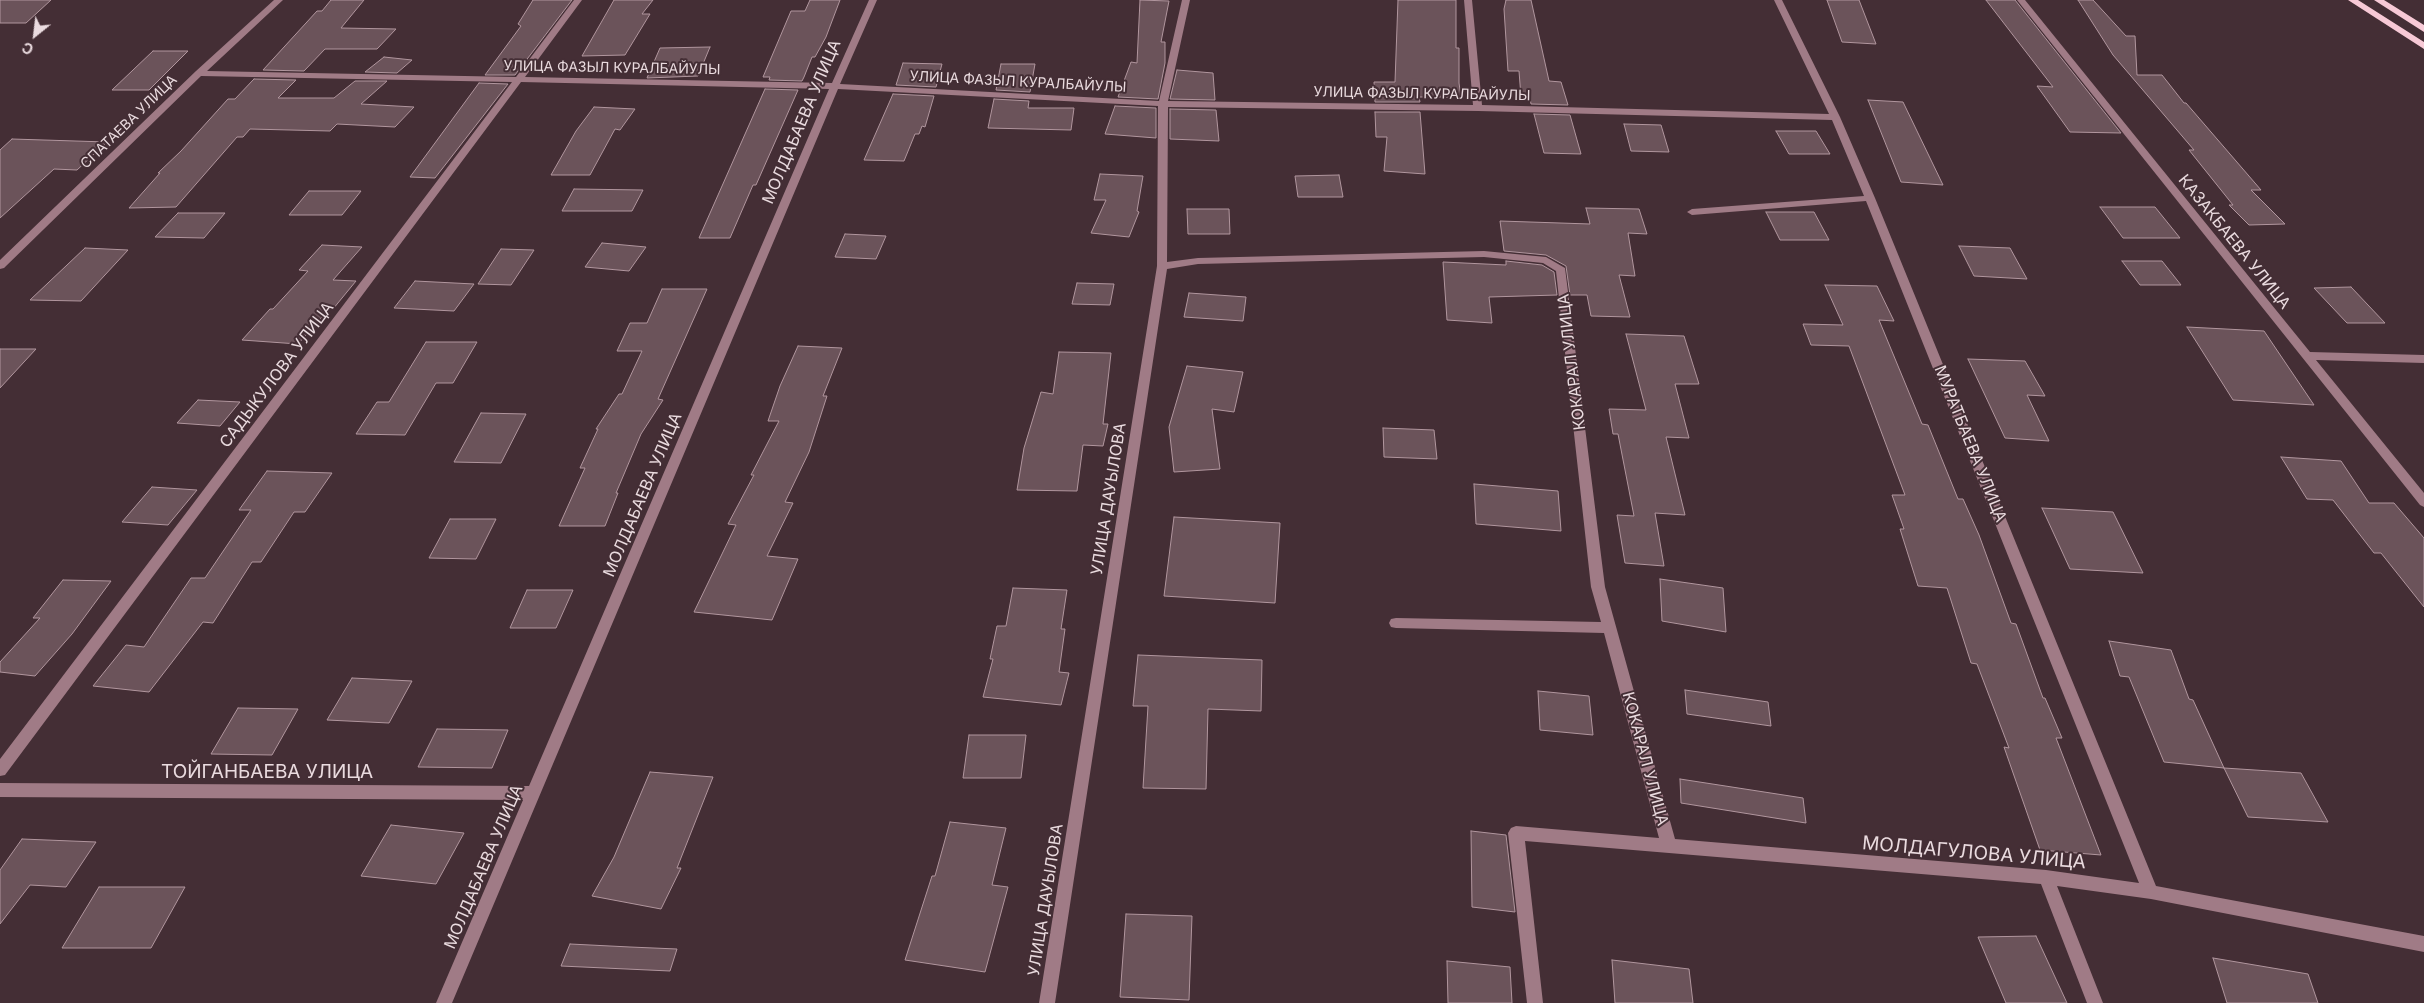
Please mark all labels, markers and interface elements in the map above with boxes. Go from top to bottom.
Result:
north arrow [10,10,60,60]
street label: МОЛДАБАЕВА УЛИЦА [759,37,845,207]
text: С [19,39,36,59]
street label: УЛИЦА ФАЗЫЛ КУРАЛБАЙУЛЫ [503,58,721,78]
street label: УЛИЦА ФАЗЫЛ КУРАЛБАЙУЛЫ [909,68,1127,96]
street label: СПАТАЕВА УЛИЦА [77,72,181,172]
street label: УЛИЦА ФАЗЫЛ КУРАЛБАЙУЛЫ [1313,84,1531,104]
street label: КАЗАКБАЕВА УЛИЦА [2174,171,2294,313]
street label: КОКАРАЛ УЛИЦА [1554,293,1590,431]
street label: САДЫКУЛОВА УЛИЦА [216,298,338,452]
street label: МУРАТБАЕВА УЛИЦА [1930,363,2010,525]
street label: МОЛДАБАЕВА УЛИЦА [600,410,686,580]
street label: УЛИЦА ДАУЫЛОВА [1087,421,1131,577]
street label: КОКАРАЛ УЛИЦА [1618,690,1672,828]
street label: ТОЙГАНБАЕВА УЛИЦА [161,761,373,783]
street label: МОЛДАБАЕВА УЛИЦА [441,782,527,952]
street label: УЛИЦА ДАУЫЛОВА [1024,822,1068,978]
street label: МОЛДАГУЛОВА УЛИЦА [1861,832,2087,874]

